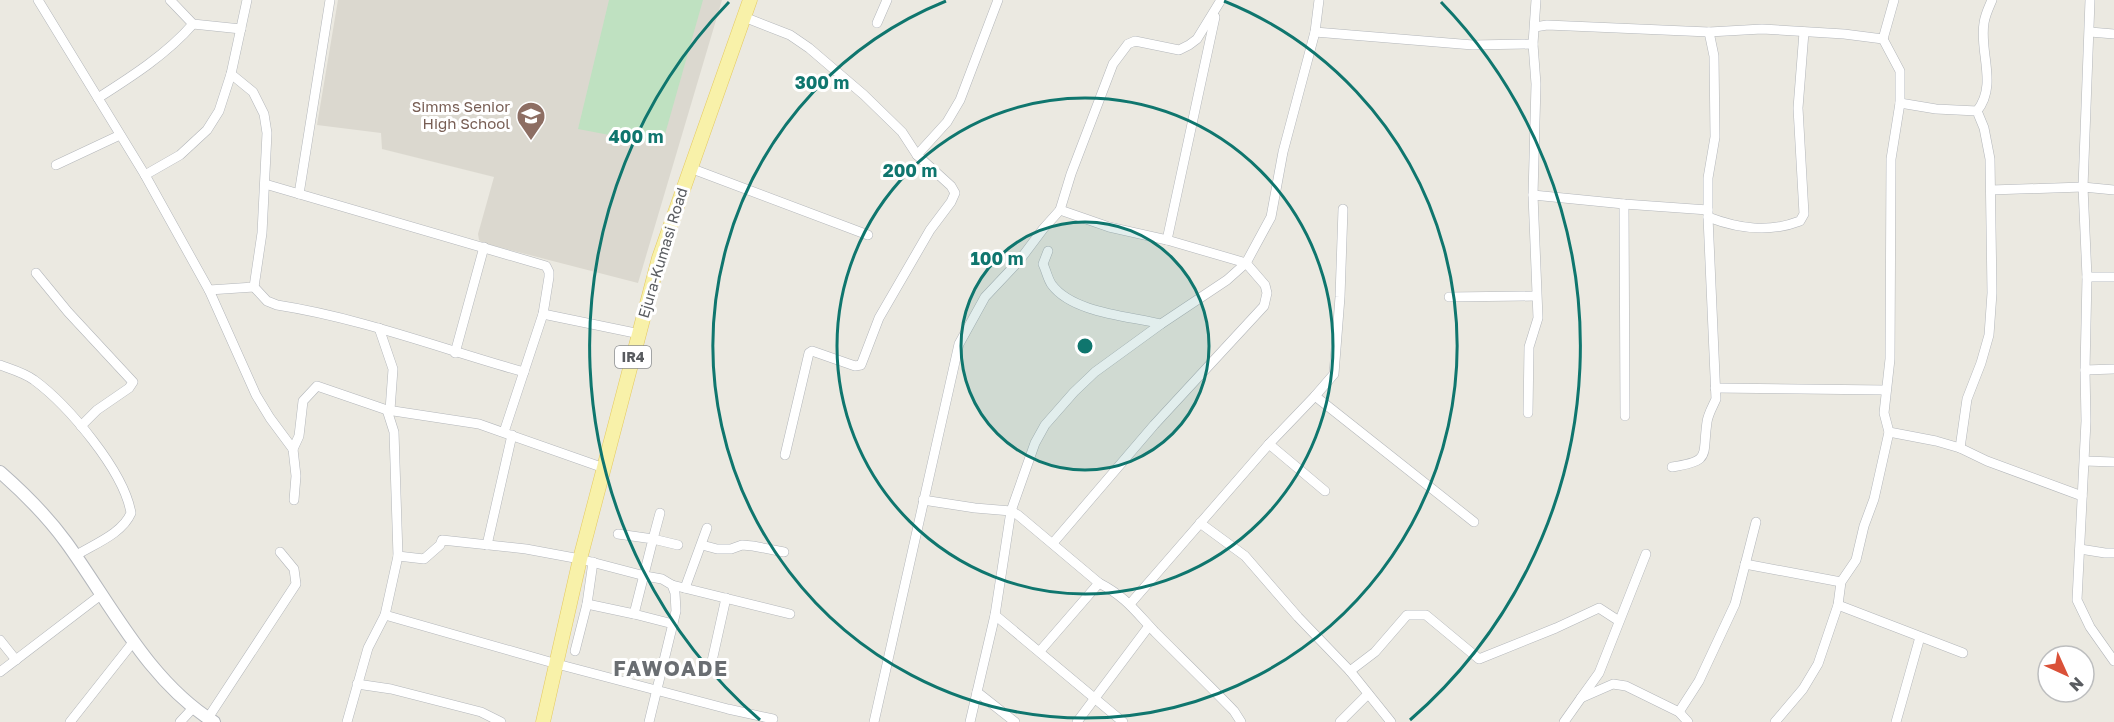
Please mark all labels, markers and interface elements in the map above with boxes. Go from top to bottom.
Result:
text: 300 m [795,71,849,93]
place label: Simms Senior High School [412,97,510,132]
school or university icon: Simms Senior High School [515,100,547,142]
text: 400 m [609,125,663,147]
text: 200 m [883,159,937,181]
street label: Ejura-Kumasi Road [634,185,690,320]
text: 100 m [971,247,1023,269]
centre of rings [1075,336,1095,356]
road number: IR4 [615,346,651,368]
north arrow [2036,644,2096,704]
district label: FAWOADE [613,655,729,681]
text: N [2065,673,2088,696]

